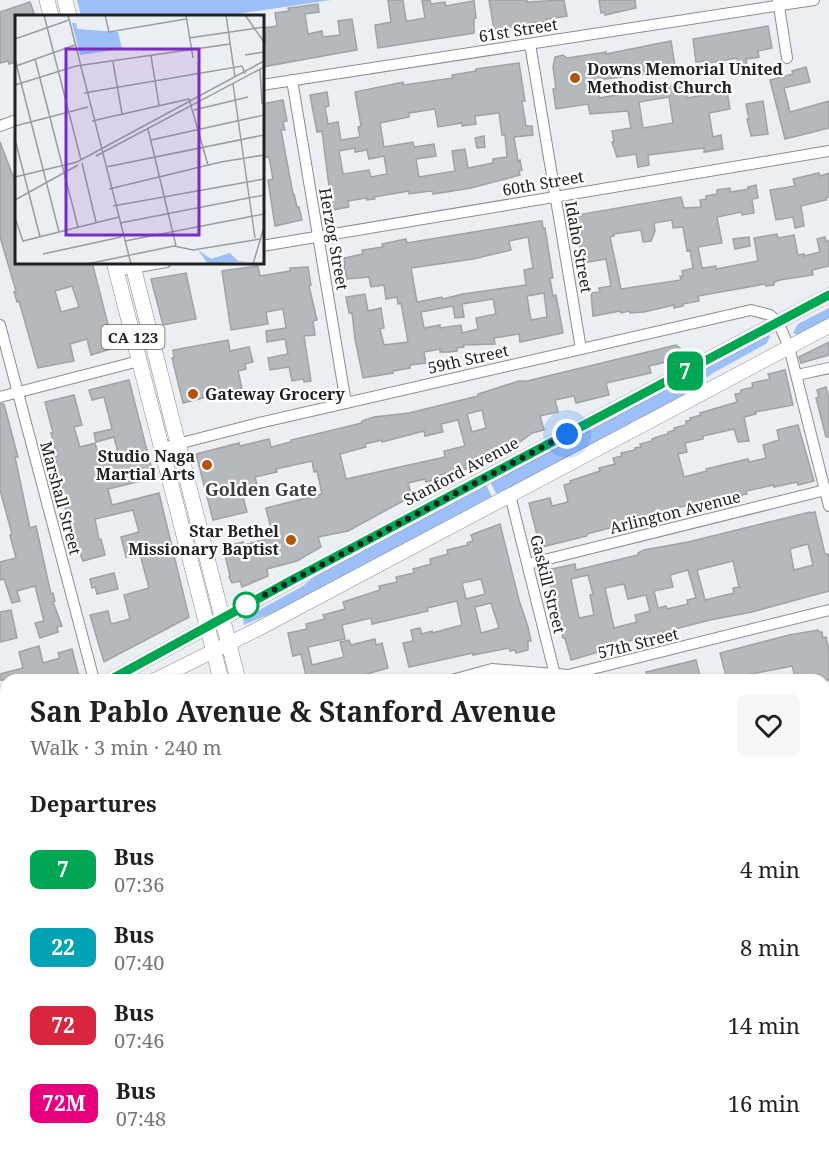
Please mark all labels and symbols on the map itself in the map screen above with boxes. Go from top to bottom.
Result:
street label: 61st Street [477,13,559,47]
inset map [15,15,264,264]
place label: Downs Memorial United Methodist Church [587,58,784,98]
marker: Downs Memorial United Methodist Church [568,71,582,85]
street label: 60th Street [500,165,586,201]
street label: Herzog Street [314,186,354,292]
street label: Idaho Street [560,199,598,295]
road number: CA 123 [102,325,164,349]
street label: 59th Street [425,339,511,379]
line badge: 7 [666,352,704,391]
place label: Gateway Grocery [205,383,345,405]
marker: Gateway Grocery [186,387,200,401]
your location [552,419,582,449]
street label: Stanford Avenue [400,431,522,511]
street label: Marshall Street [35,439,87,558]
place label: Studio Naga Martial Arts [96,445,195,485]
marker: Studio Naga Martial Arts [200,458,214,472]
district label: Golden Gate [205,477,317,501]
street label: Arlington Avenue [607,485,743,539]
place label: Star Bethel Missionary Baptist [128,520,280,560]
street label: Gaskill Street [525,532,571,636]
marker: Star Bethel Missionary Baptist [284,533,298,547]
unlabelled marker [233,592,259,618]
street label: 57th Street [595,622,681,664]

